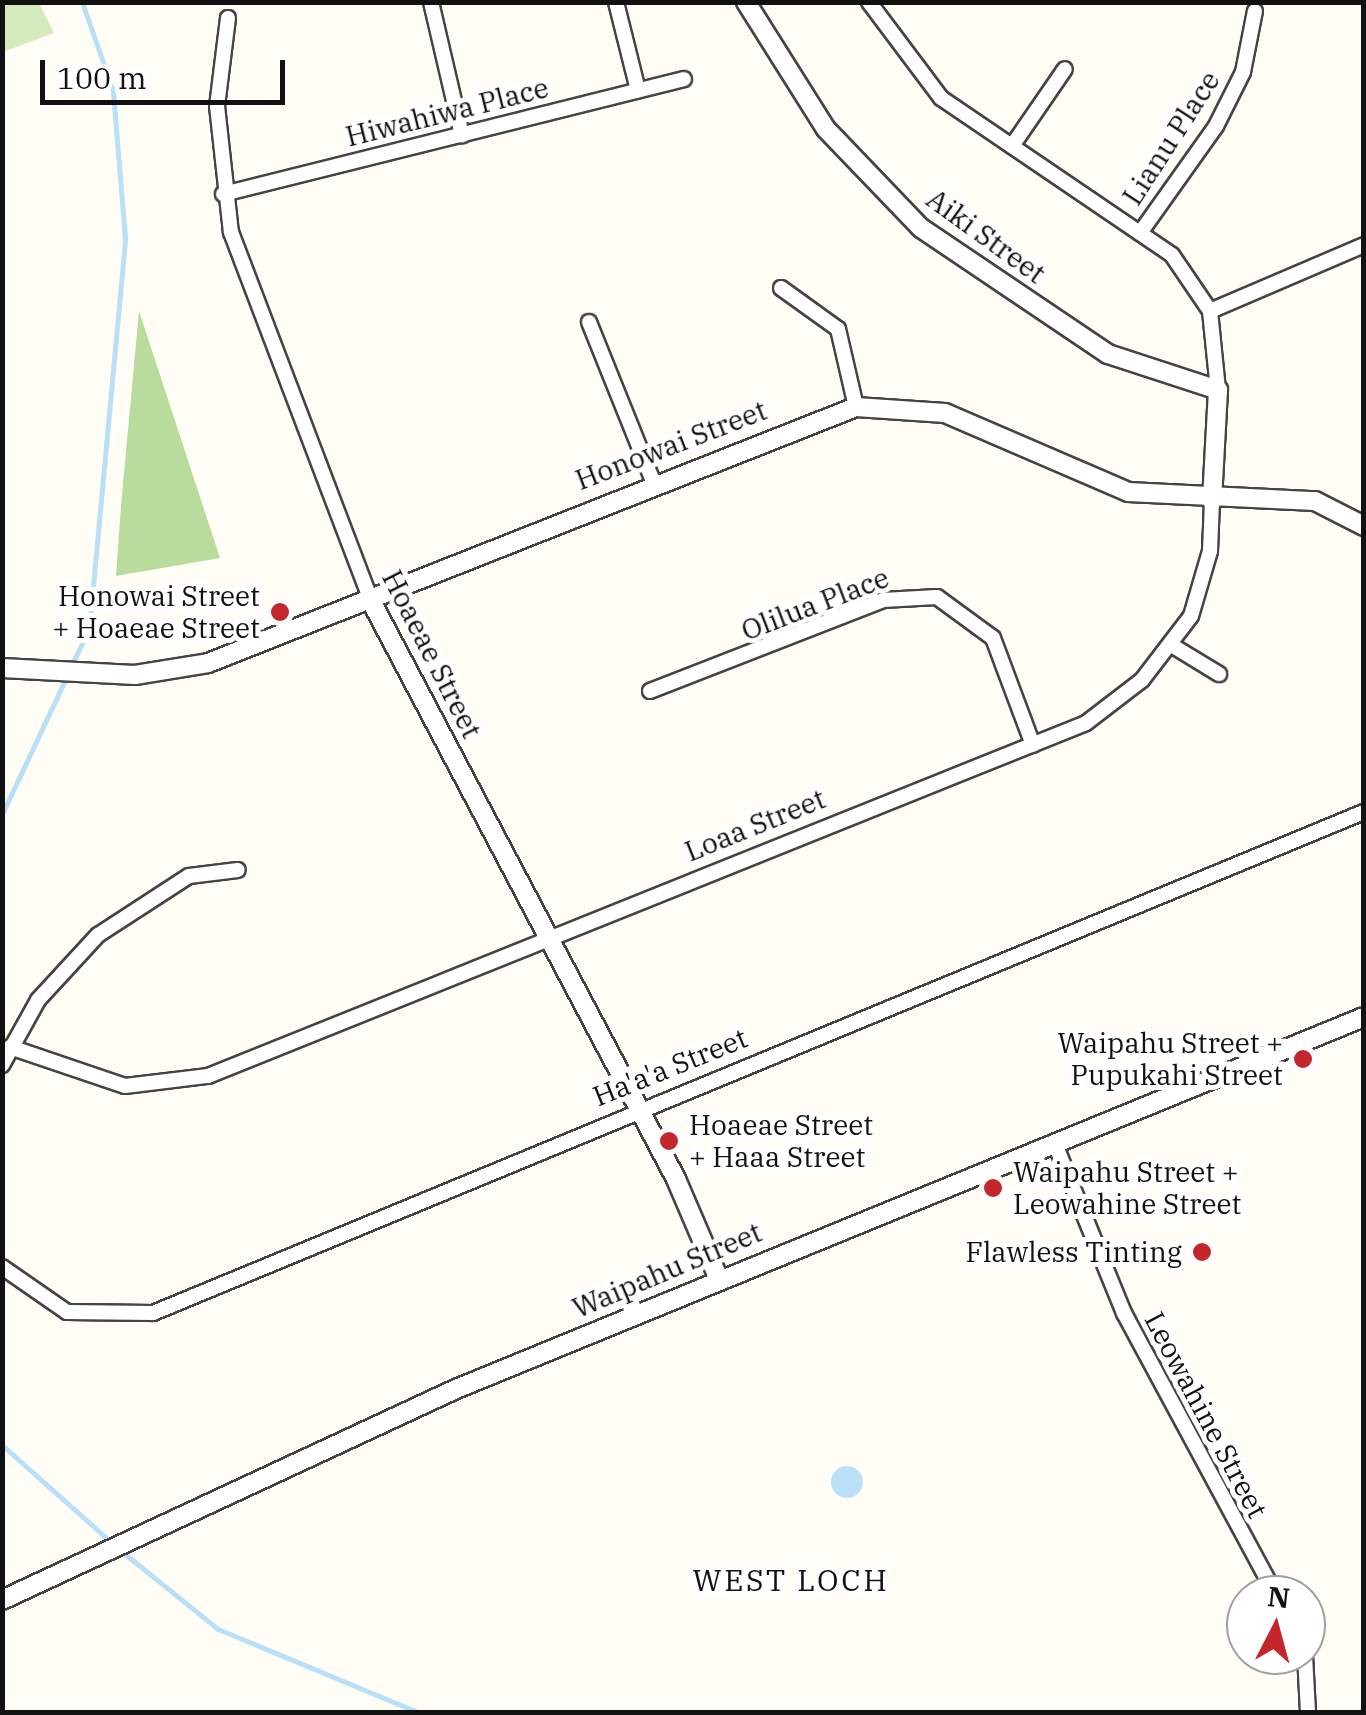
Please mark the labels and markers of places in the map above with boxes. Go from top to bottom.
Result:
place label: Honowai Street + Hoaeae Street [53,579,260,645]
marker: Honowai Street + Hoaeae Street [269,601,291,623]
place label: Waipahu Street + Pupukahi Street [1057,1026,1283,1092]
marker: Waipahu Street + Pupukahi Street [1292,1048,1314,1070]
place label: Hoaeae Street + Haaa Street [689,1108,873,1174]
marker: Hoaeae Street + Haaa Street [658,1130,680,1152]
place label: Waipahu Street + Leowahine Street [1013,1155,1241,1221]
marker: Waipahu Street + Leowahine Street [982,1177,1004,1199]
place label: Flawless Tinting [965,1235,1182,1269]
marker: Flawless Tinting [1191,1241,1213,1263]

